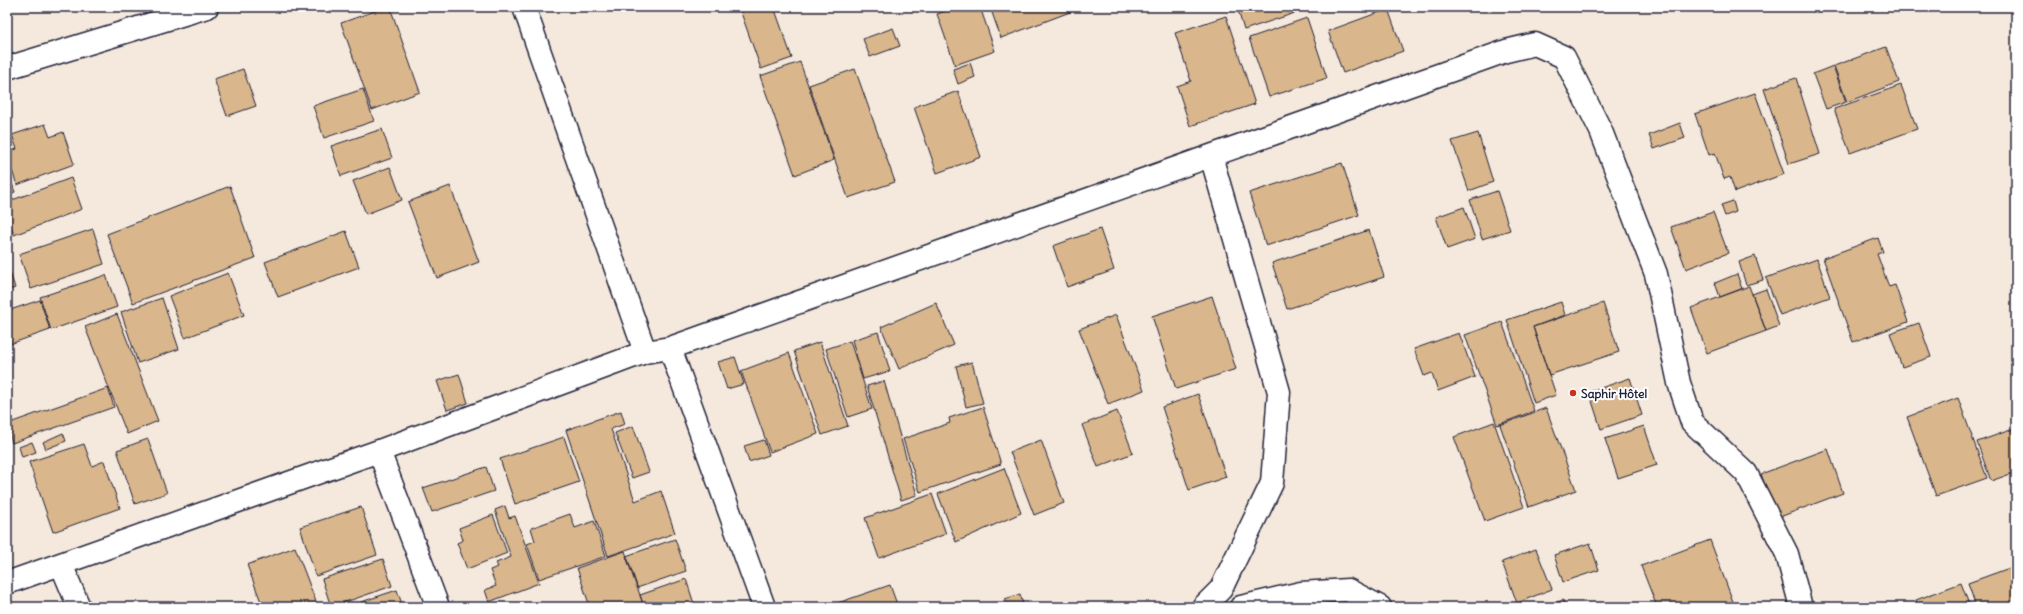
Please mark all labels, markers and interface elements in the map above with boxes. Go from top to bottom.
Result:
place label: Saphir Hôtel [1581,386,1647,402]
marker: Saphir Hôtel [1568,388,1578,398]

